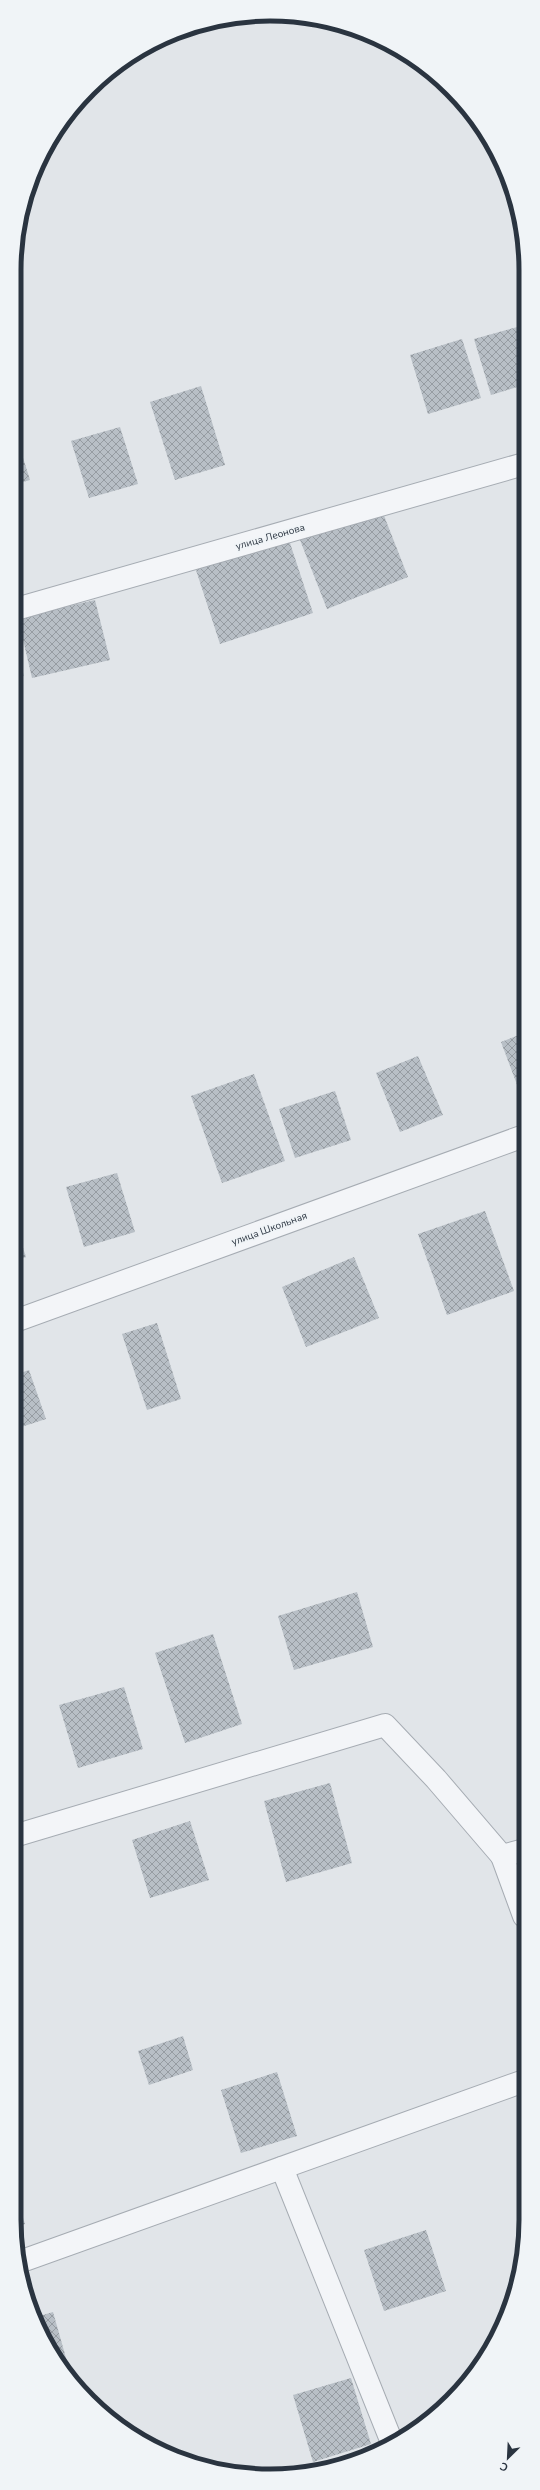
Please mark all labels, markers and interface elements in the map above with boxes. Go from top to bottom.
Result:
street label: улица Леонова [234,520,306,554]
street label: улица Школьная [230,1209,309,1249]
north arrow [488,2438,528,2478]
text: С [497,2458,511,2475]

